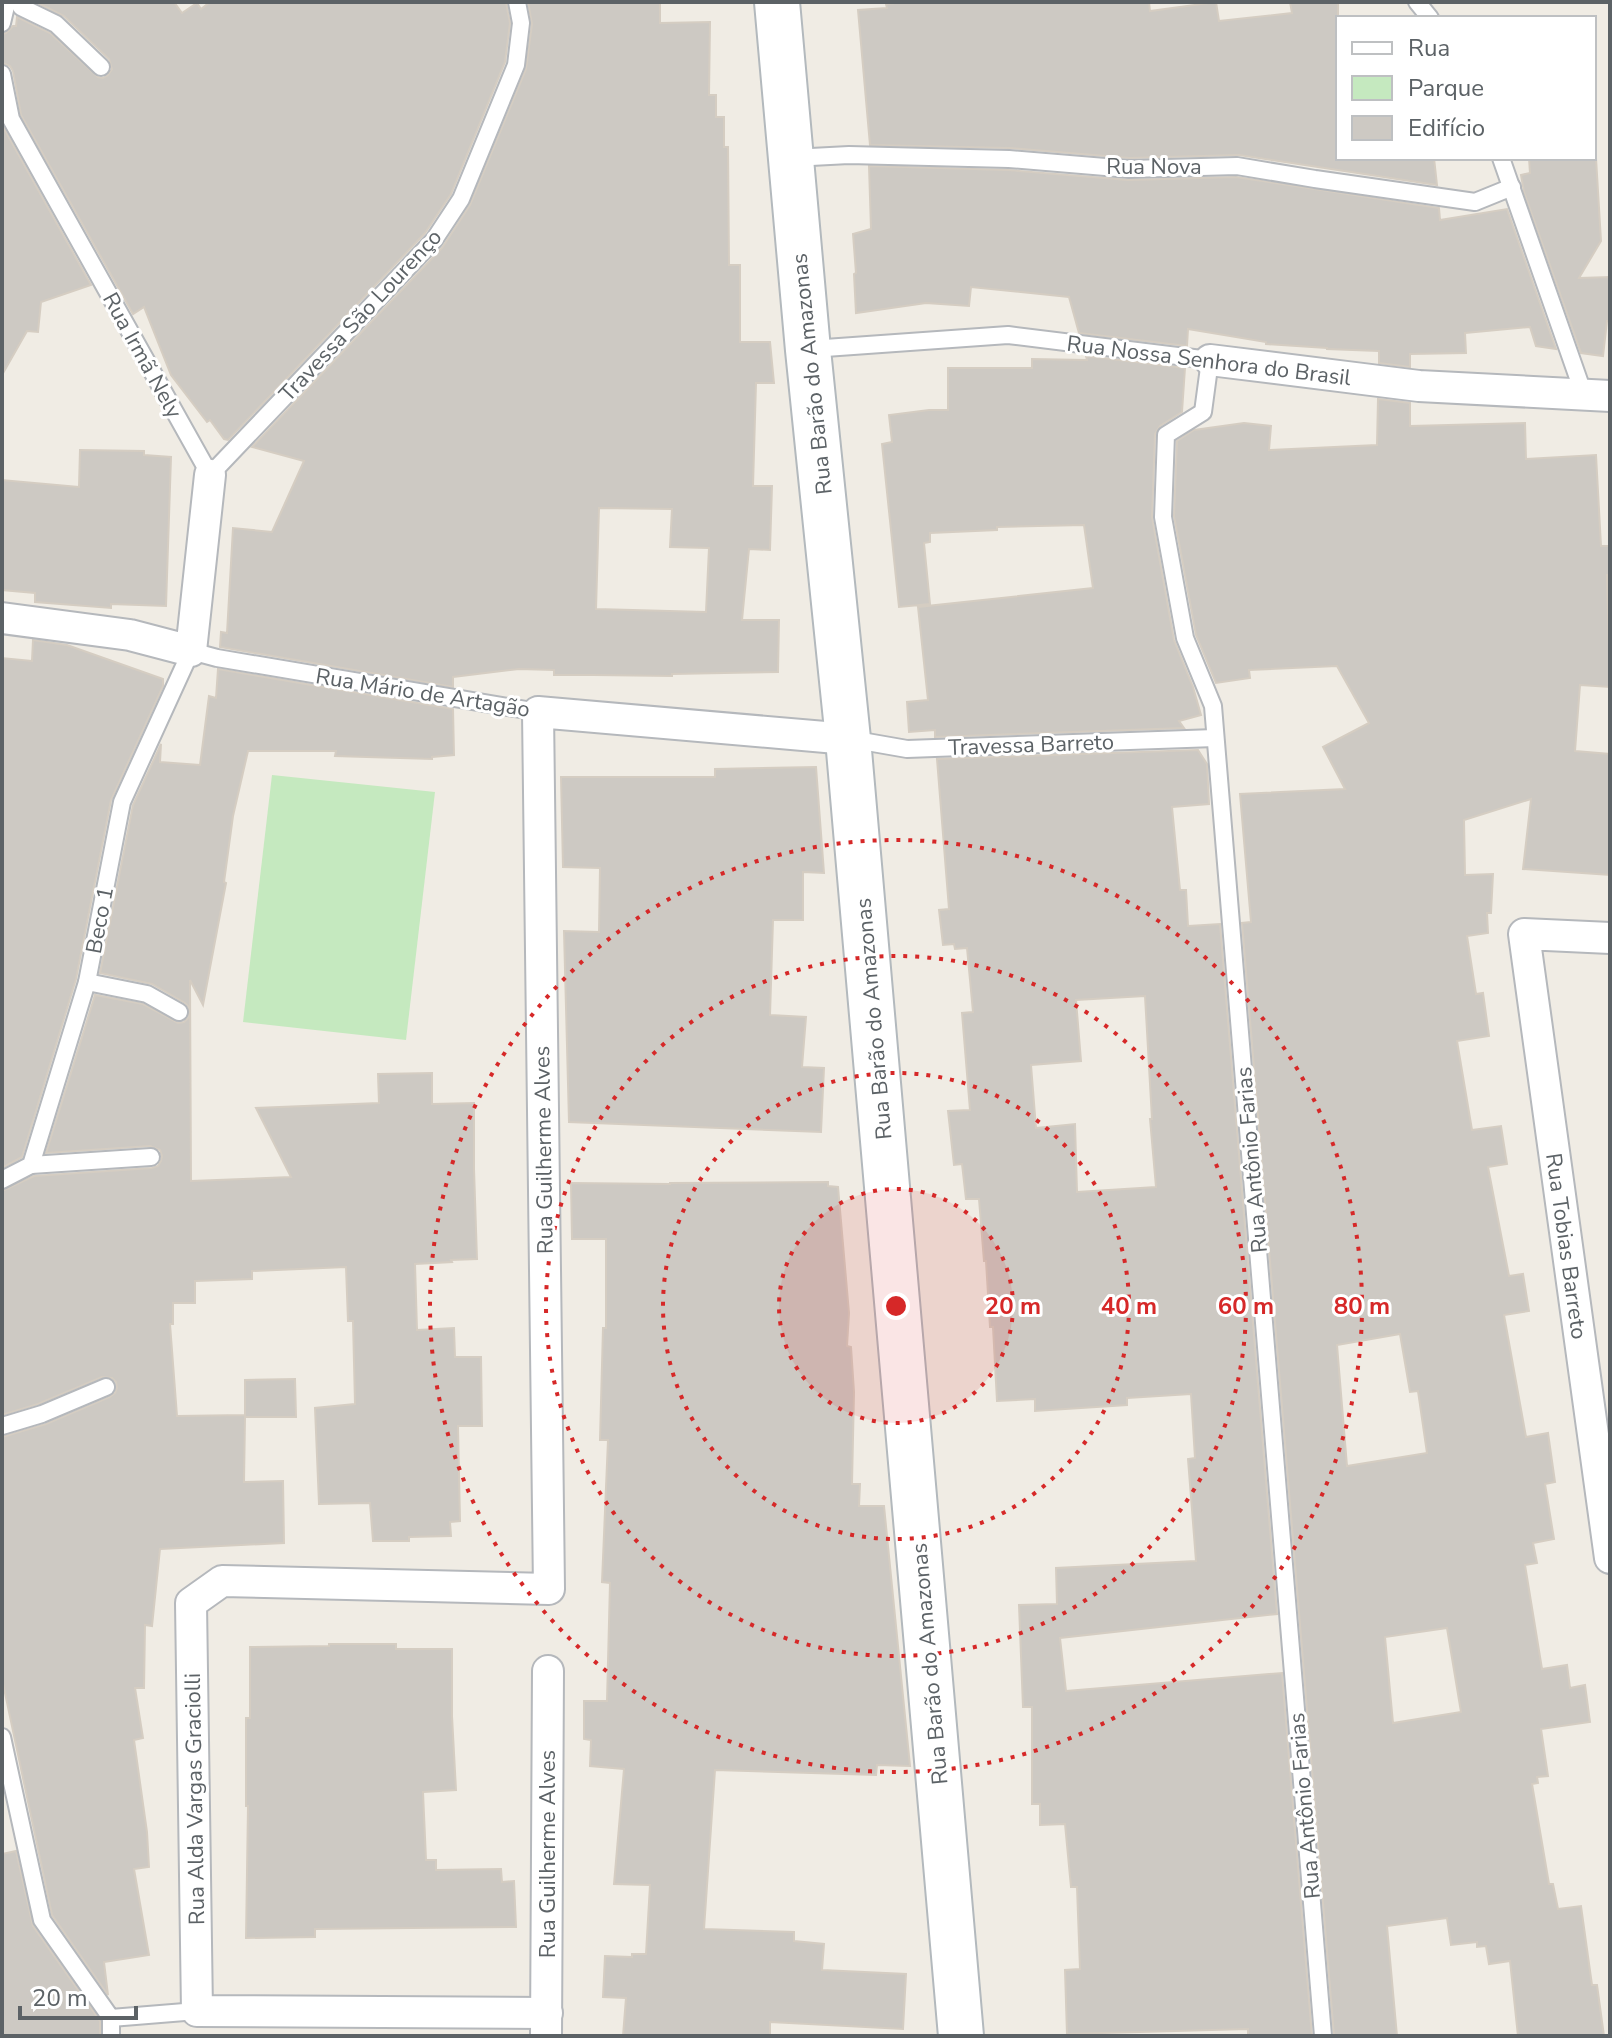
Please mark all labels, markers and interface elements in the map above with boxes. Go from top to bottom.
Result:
legend [1336,16,1596,160]
text: Rua [1408,32,1450,64]
text: Parque [1408,72,1484,104]
text: Edifício [1408,112,1485,144]
street label: Rua Nova [1106,152,1202,182]
street label: Travessa São Lourenço [273,223,449,409]
street label: Rua Barão do Amazonas [784,252,840,496]
street label: Rua Irmã Nely [95,287,189,424]
street label: Rua Nossa Senhora do Brasil [1065,329,1353,393]
street label: Rua Mário de Artagão [314,661,532,725]
street label: Travessa Barreto [948,727,1114,763]
street label: Beco 1 [79,884,121,956]
street label: Rua Barão do Amazonas [848,897,900,1141]
street label: Rua Guilherme Alves [527,1046,561,1254]
street label: Rua Antônio Farias [1229,1066,1275,1254]
street label: Rua Tobias Barreto [1538,1151,1594,1341]
text: 20 m [985,1290,1041,1322]
text: 40 m [1101,1290,1157,1322]
text: 60 m [1218,1290,1274,1322]
text: 80 m [1334,1290,1390,1322]
centre of rings [882,1292,910,1320]
street label: Rua Barão do Amazonas [904,1542,956,1786]
street label: Rua Alda Vargas Graciolli [178,1673,212,1925]
street label: Rua Antônio Farias [1282,1712,1328,1900]
street label: Rua Guilherme Alves [533,1750,563,1958]
scale bar [20,1970,136,2020]
text: 20 m [32,1982,88,2014]

